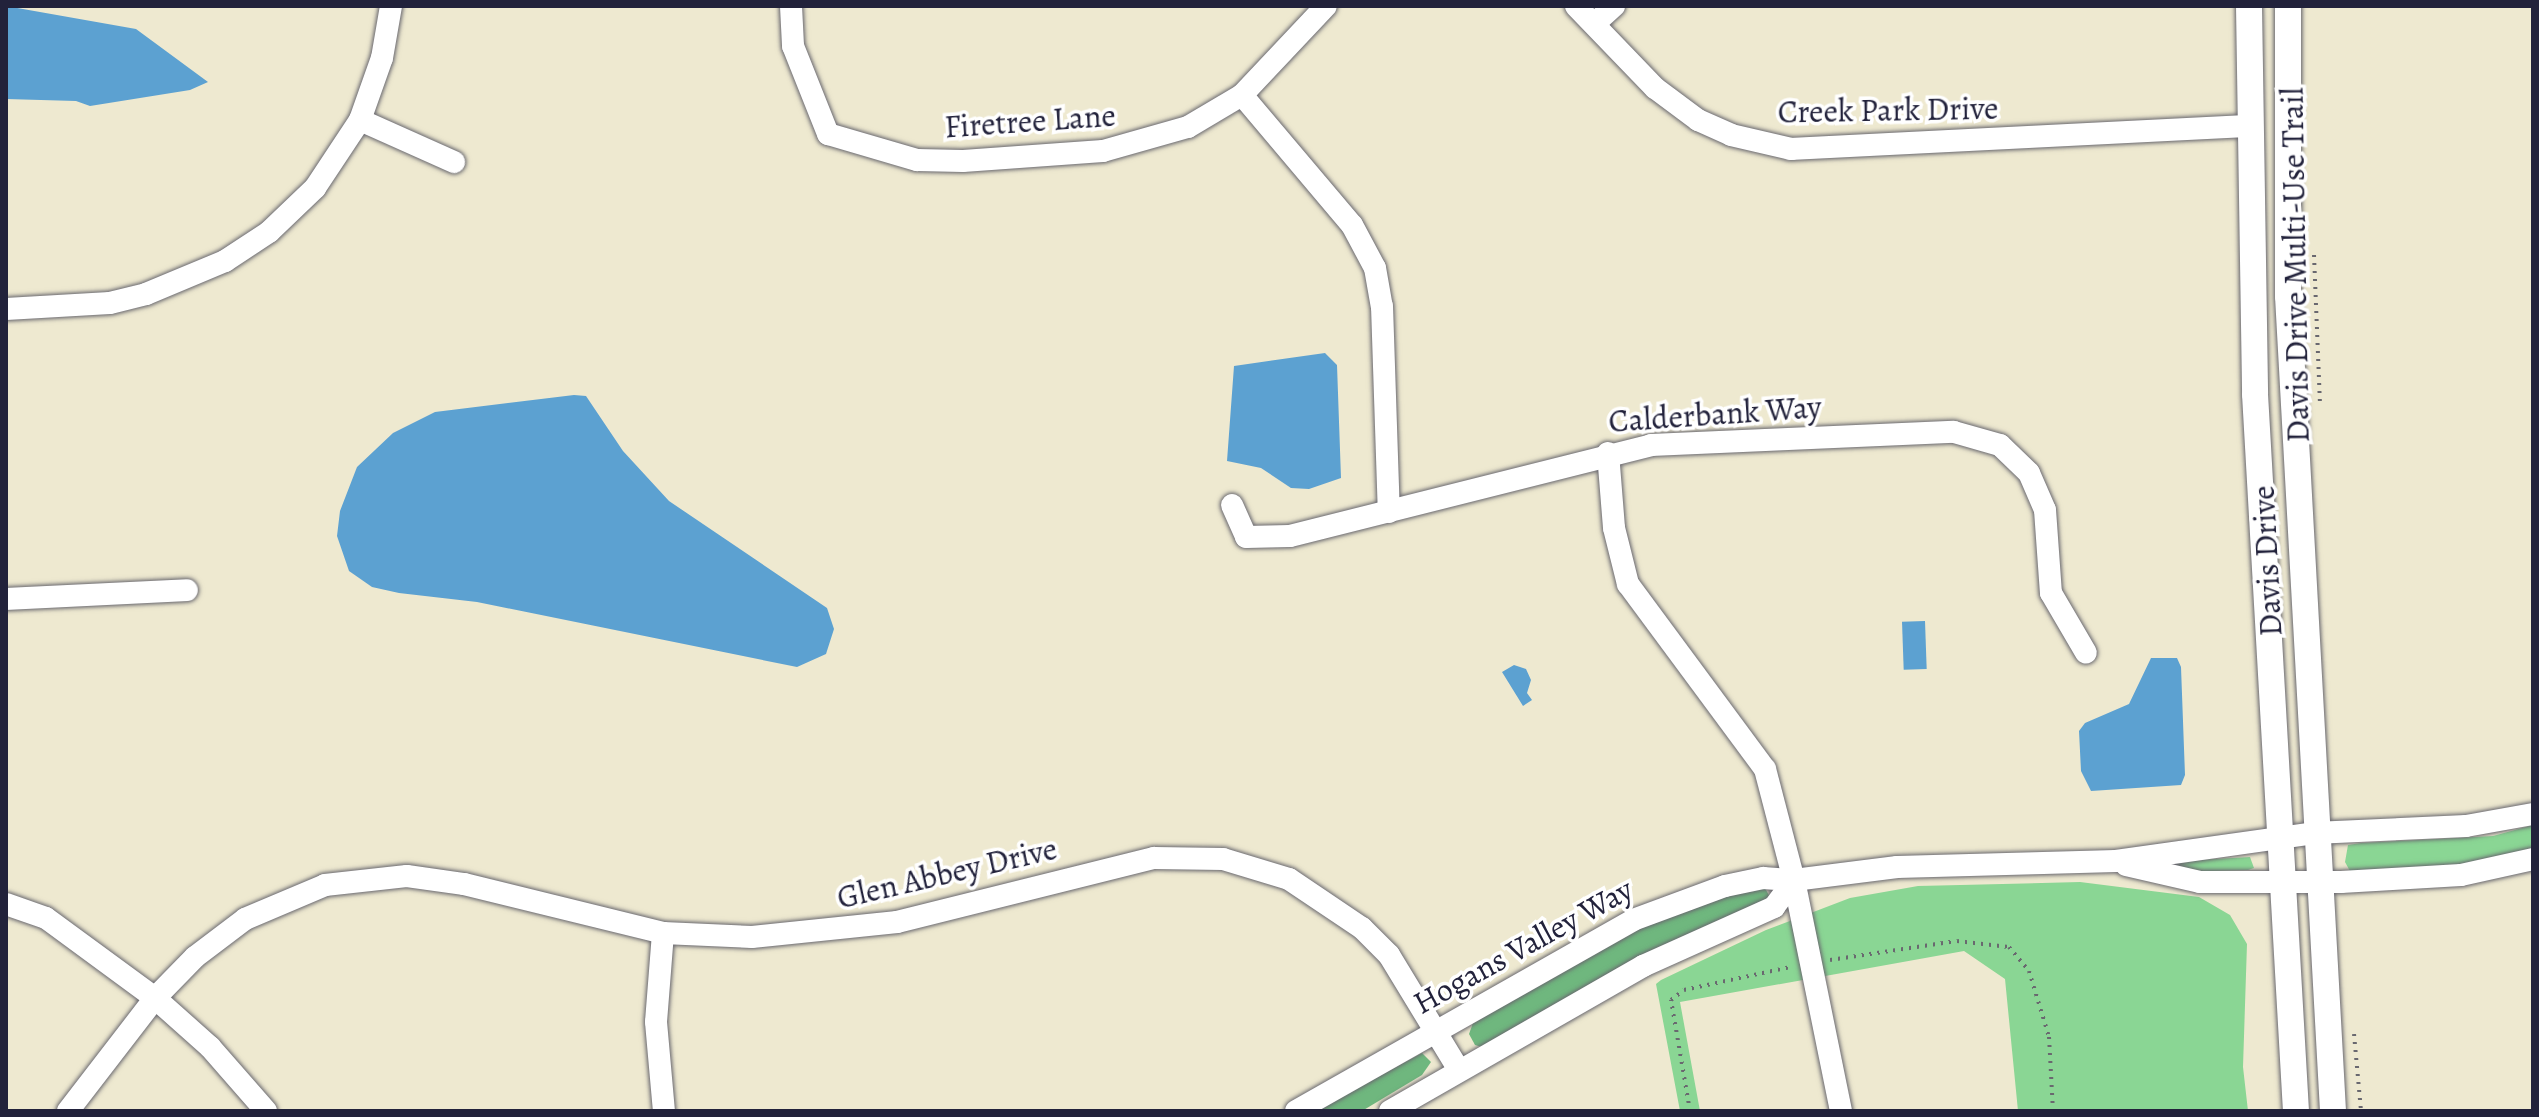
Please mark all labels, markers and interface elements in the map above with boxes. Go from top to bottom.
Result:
street label: Davis Drive Multi-Use Trail [2273,87,2317,443]
street label: Creek Park Drive [1777,89,1999,131]
street label: Firetree Lane [943,96,1117,146]
street label: Calderbank Way [1607,387,1823,441]
street label: Davis Drive [2244,485,2290,637]
street label: Glen Abbey Drive [833,829,1061,917]
street label: Hogans Valley Way [1407,870,1639,1022]

